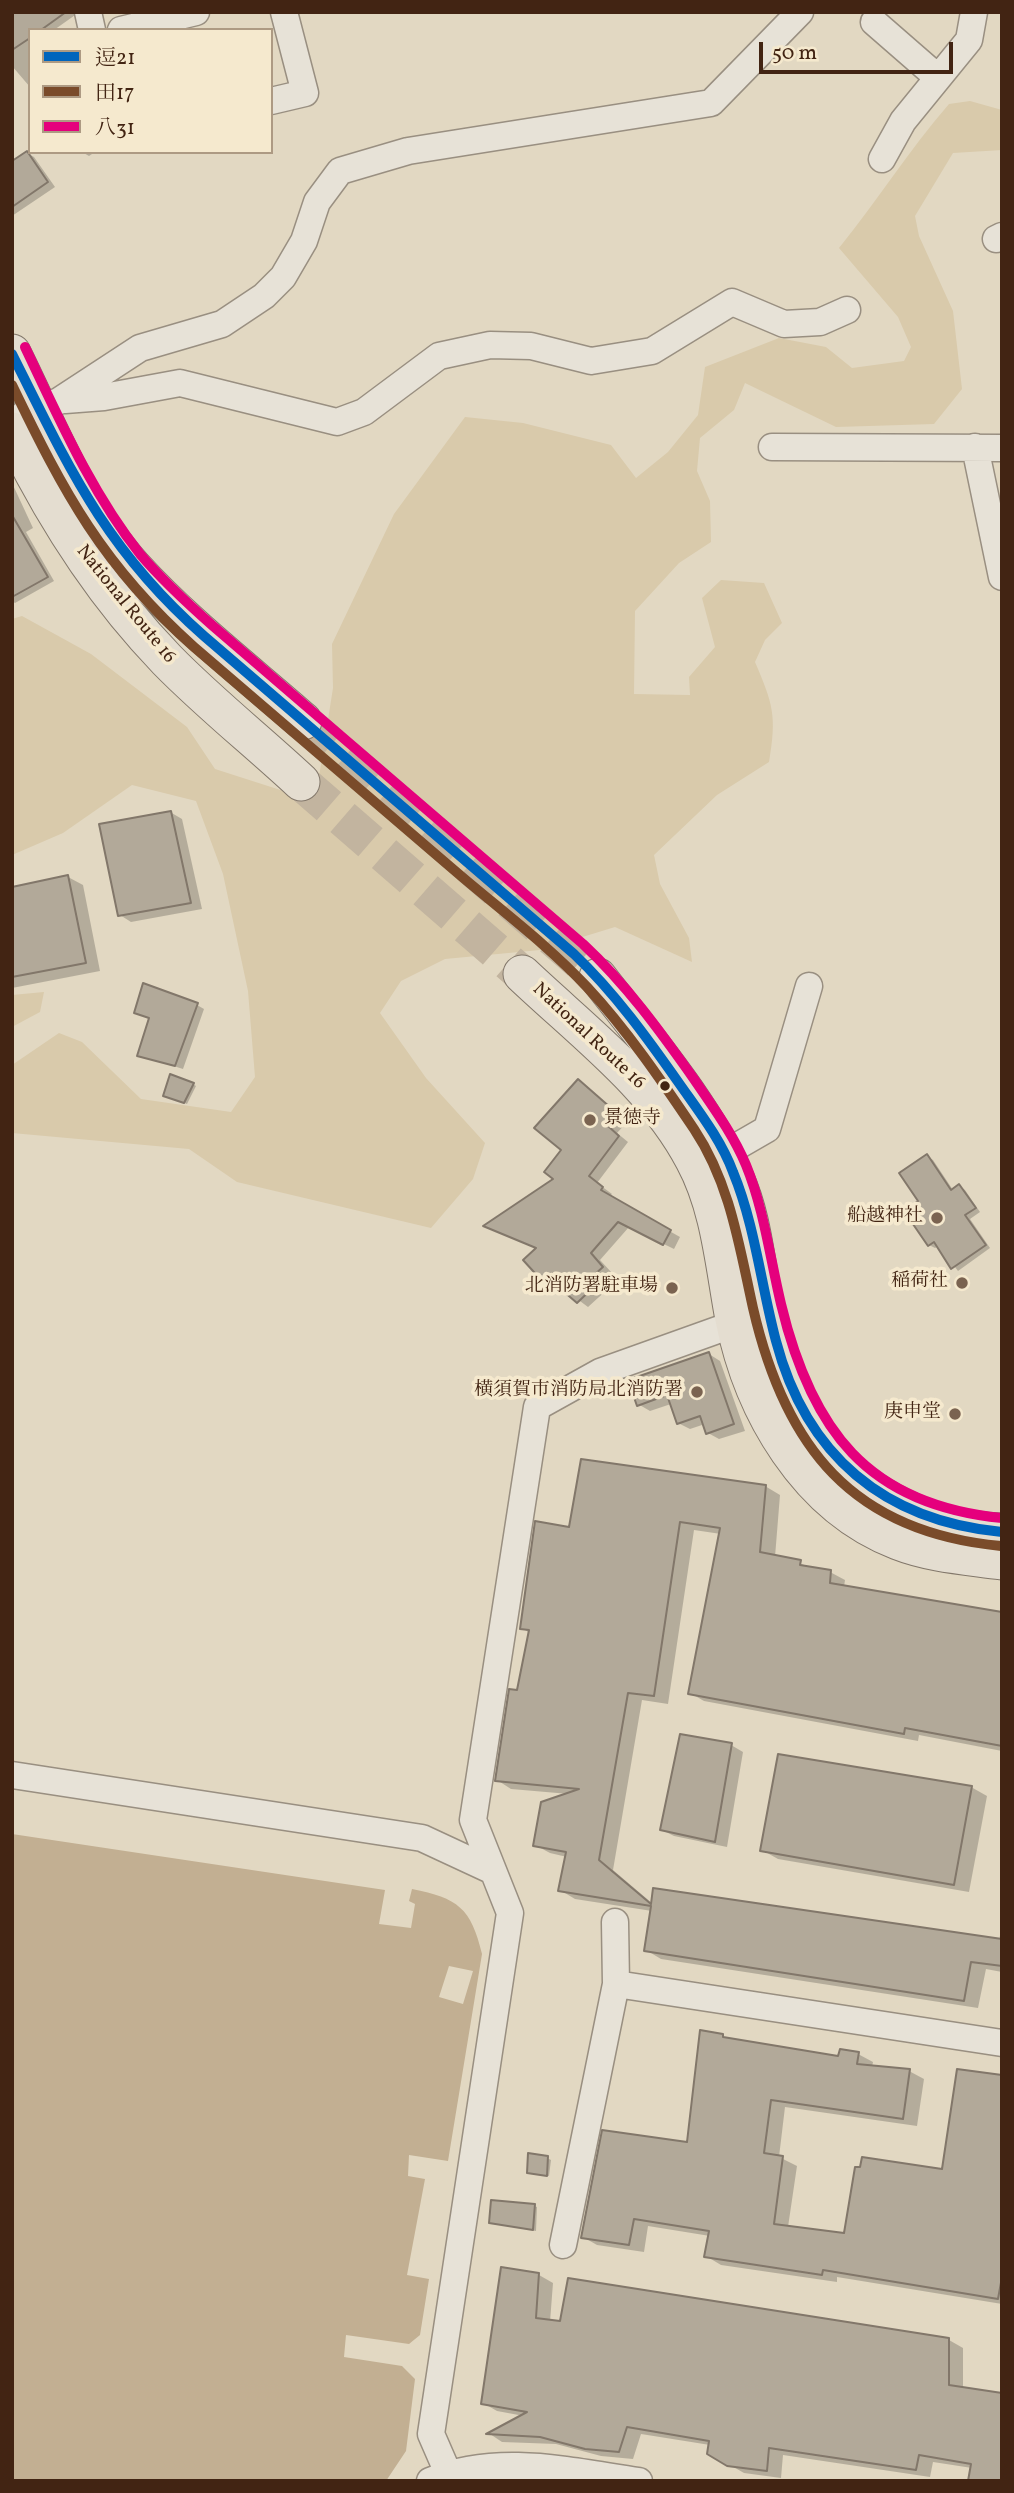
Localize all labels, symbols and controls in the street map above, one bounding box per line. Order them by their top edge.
legend [28,28,273,154]
scale bar [762,28,956,72]
text: 50 m [772,39,817,68]
text: 逗21 [95,44,135,73]
text: 田17 [95,79,134,108]
text: 八31 [95,114,135,143]
street label: National Route 16 [70,541,180,669]
street label: National Route 16 [527,979,649,1095]
unlabelled marker [658,1079,672,1093]
place label: 景徳寺 [604,1109,661,1131]
marker: 景徳寺 [582,1112,598,1128]
place label: 船越神社 [847,1207,923,1229]
marker: 船越神社 [929,1210,945,1226]
place label: 稲荷社 [891,1272,948,1294]
marker: 稲荷社 [954,1275,970,1291]
place label: 北消防署駐車場 [525,1277,658,1299]
marker: 北消防署駐車場 [664,1280,680,1296]
place label: 横須賀市消防局北消防署 [474,1381,683,1403]
marker: 横須賀市消防局北消防署 [689,1384,705,1400]
place label: 庚申堂 [884,1403,941,1425]
marker: 庚申堂 [947,1406,963,1422]

